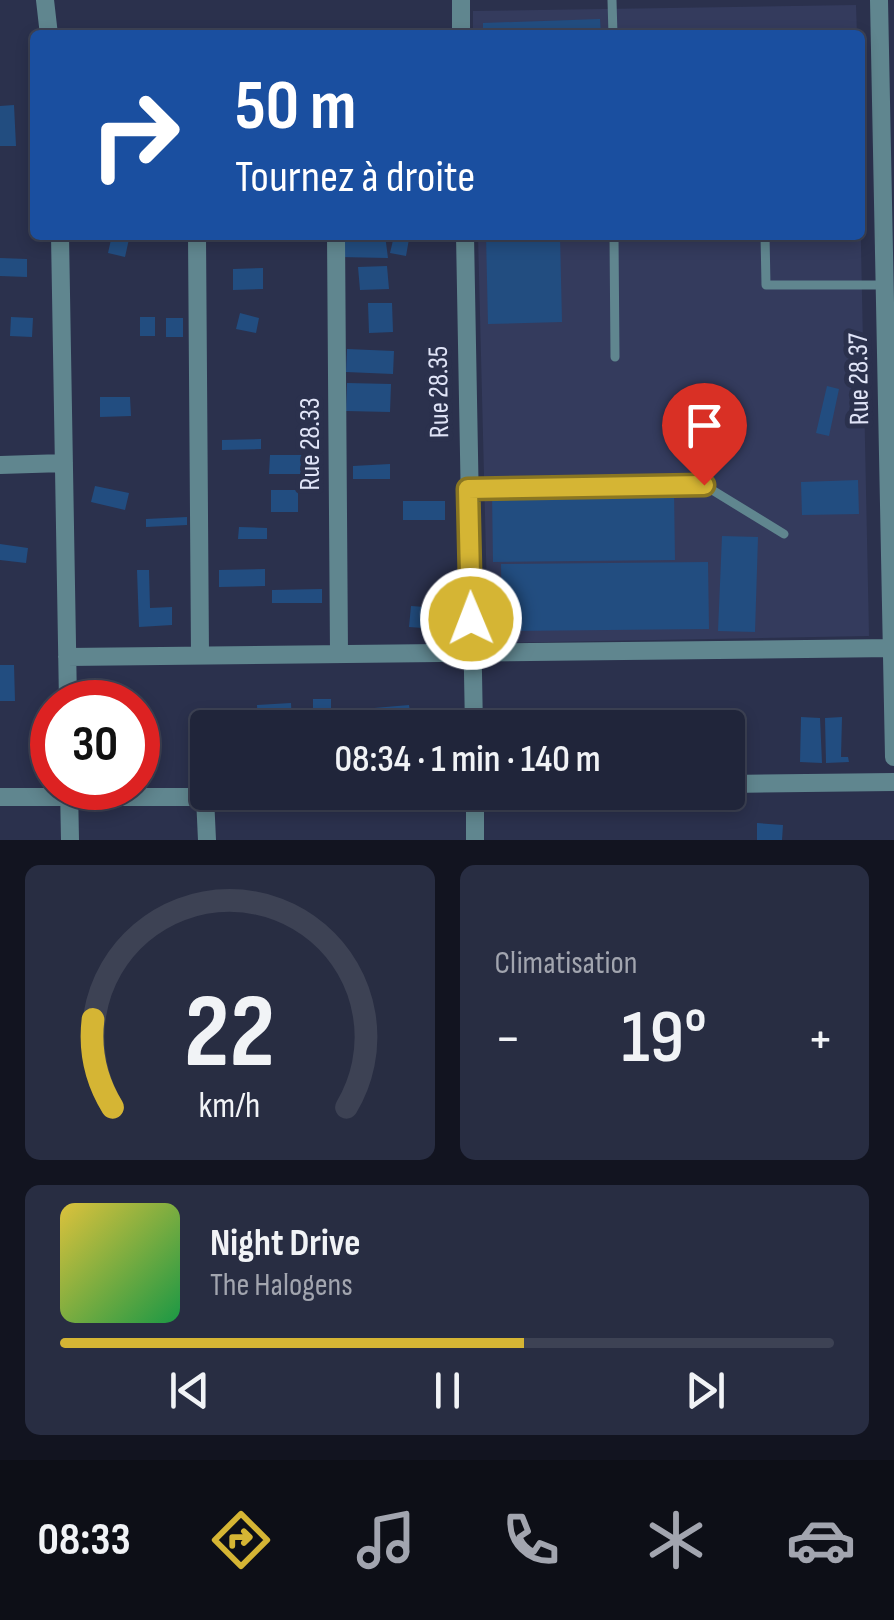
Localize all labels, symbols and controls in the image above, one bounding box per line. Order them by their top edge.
text: 50 m [235,65,356,149]
icon: right [70,70,200,200]
text: Tournez à droite [235,150,475,205]
street label: Rue 28.37 [842,333,876,425]
street label: Rue 28.35 [422,346,456,438]
pin [662,383,747,486]
street label: Rue 28.33 [294,398,327,490]
icon: arrive [677,398,732,453]
position arrow [419,567,523,671]
speed limit sign: 30 [30,680,160,810]
text: 08:34 · 1 min · 140 m [334,737,601,782]
text: Climatisation [495,944,638,983]
text: 22 [184,971,275,1096]
text: 19° [621,993,707,1084]
text: − [495,1006,521,1073]
text: + [807,1006,834,1073]
text: km/h [199,1085,261,1128]
text: Night Drive [210,1221,361,1266]
text: The Halogens [210,1266,353,1305]
icon: previous [162,1363,217,1418]
icon: pause [420,1363,475,1418]
icon: next [678,1363,733,1418]
icon: directions [206,1505,276,1575]
icon: music [351,1505,421,1575]
icon: phone [496,1505,566,1575]
icon: climate [641,1505,711,1575]
icon: car [786,1505,856,1575]
text: 08:33 [38,1513,131,1568]

